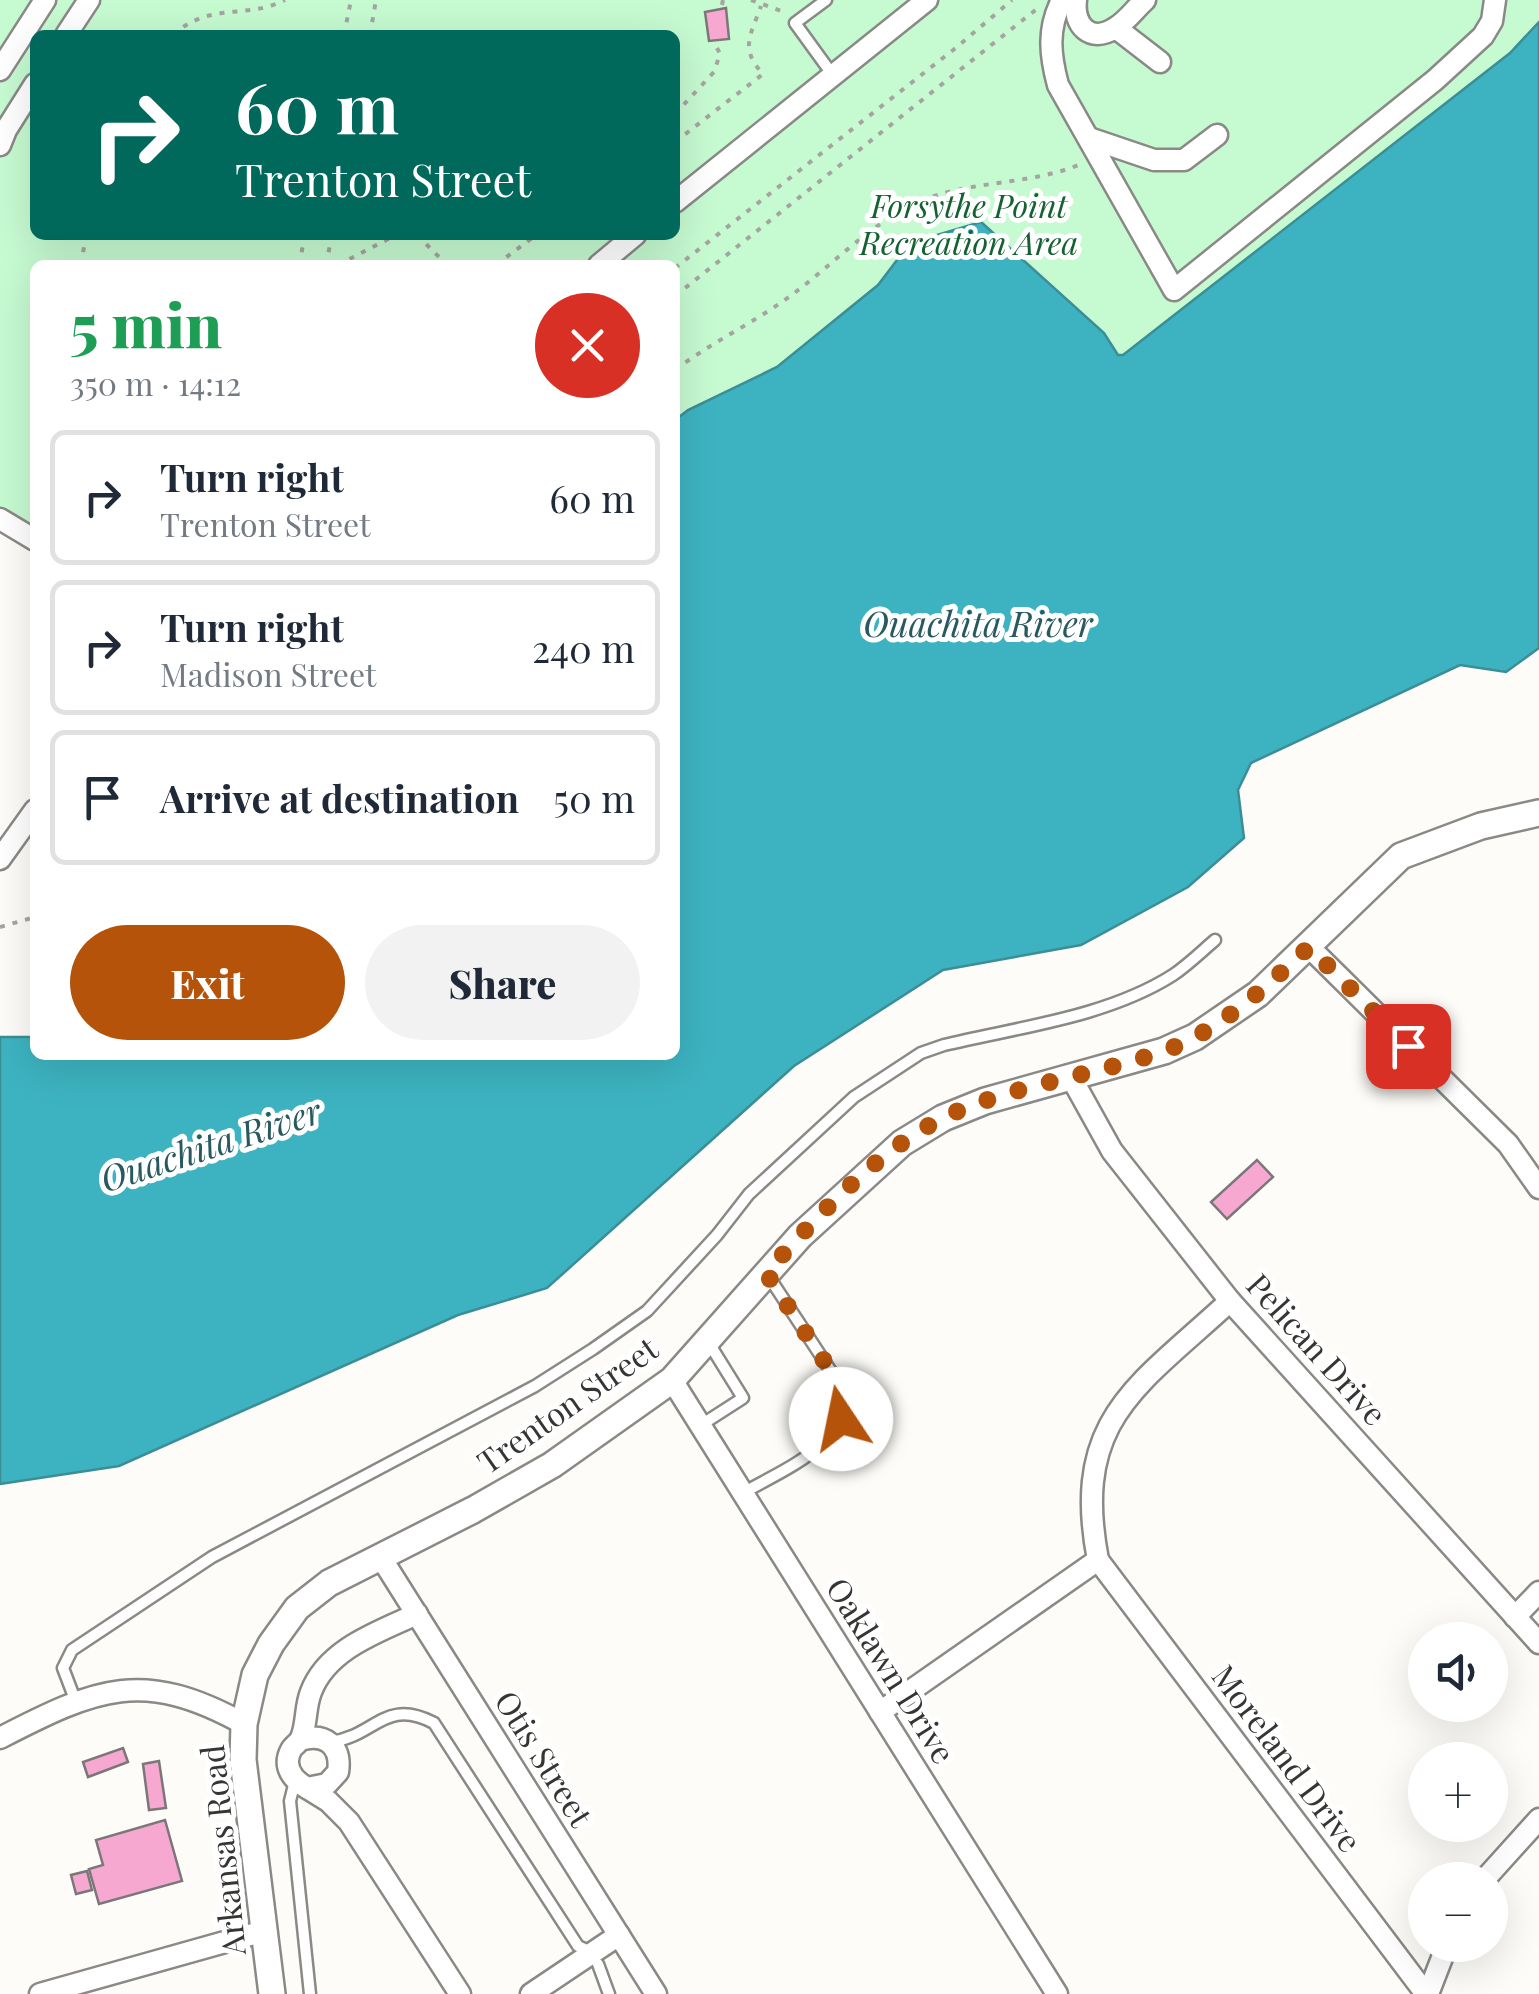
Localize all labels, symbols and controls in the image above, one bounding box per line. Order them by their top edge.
text: 60 m [235,58,399,152]
icon: right [70,70,200,200]
text: Trenton Street [235,148,531,208]
park label: Forsythe Point Recreation Area [858,183,1078,263]
text: 5 min [70,283,222,363]
button: close [535,293,640,398]
text: 350 m · 14:12 [70,361,241,404]
text: Turn right [160,451,344,502]
icon: right [75,470,130,525]
text: 60 m [549,472,635,523]
text: Trenton Street [160,502,371,545]
water label: Ouachita River [863,599,1094,646]
text: Turn right [160,601,344,652]
icon: right [75,620,130,675]
text: 240 m [532,622,635,673]
text: Madison Street [160,652,376,695]
icon: arrive [75,770,130,825]
text: Arrive at destination [160,772,519,823]
text: 50 m [553,772,635,823]
button: Exit [70,925,345,1040]
button: Share [365,925,640,1040]
pin [1366,1004,1451,1089]
icon: arrive [1381,1019,1436,1074]
water label: Ouachita River [94,1085,328,1201]
street label: Pelican Drive [1238,1263,1397,1433]
street label: Trenton Street [468,1326,666,1482]
position arrow [789,1367,893,1471]
street label: Oaklawn Drive [818,1569,966,1771]
map controls [1408,1622,1508,1962]
button: sound [1408,1622,1508,1722]
street label: Moreland Drive [1204,1655,1372,1860]
street label: Otis Street [486,1682,604,1834]
button: + [1408,1742,1508,1842]
street label: Arkansas Road [189,1743,254,1959]
button: − [1408,1862,1508,1962]

